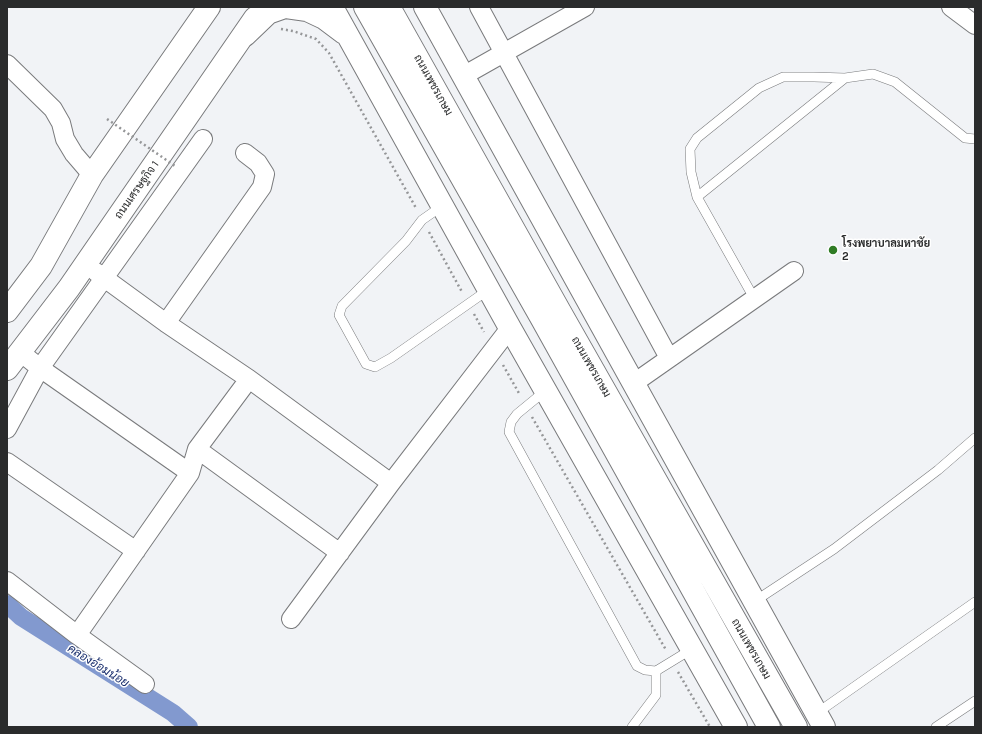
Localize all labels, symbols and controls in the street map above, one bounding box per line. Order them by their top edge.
street label: ถนนเพชรเกษม [411,52,455,118]
street label: ถนนเศรษฐกิจ 1 [112,158,162,222]
place label: โรงพยาบาลมหาชัย 2 [842,237,930,263]
marker: โรงพยาบาลมหาชัย 2 [827,244,839,256]
street label: ถนนเพชรเกษม [568,334,614,400]
street label: ถนนเพชรเกษม [728,616,774,682]
water label: คลองอ้อมน้อย [65,641,131,691]

